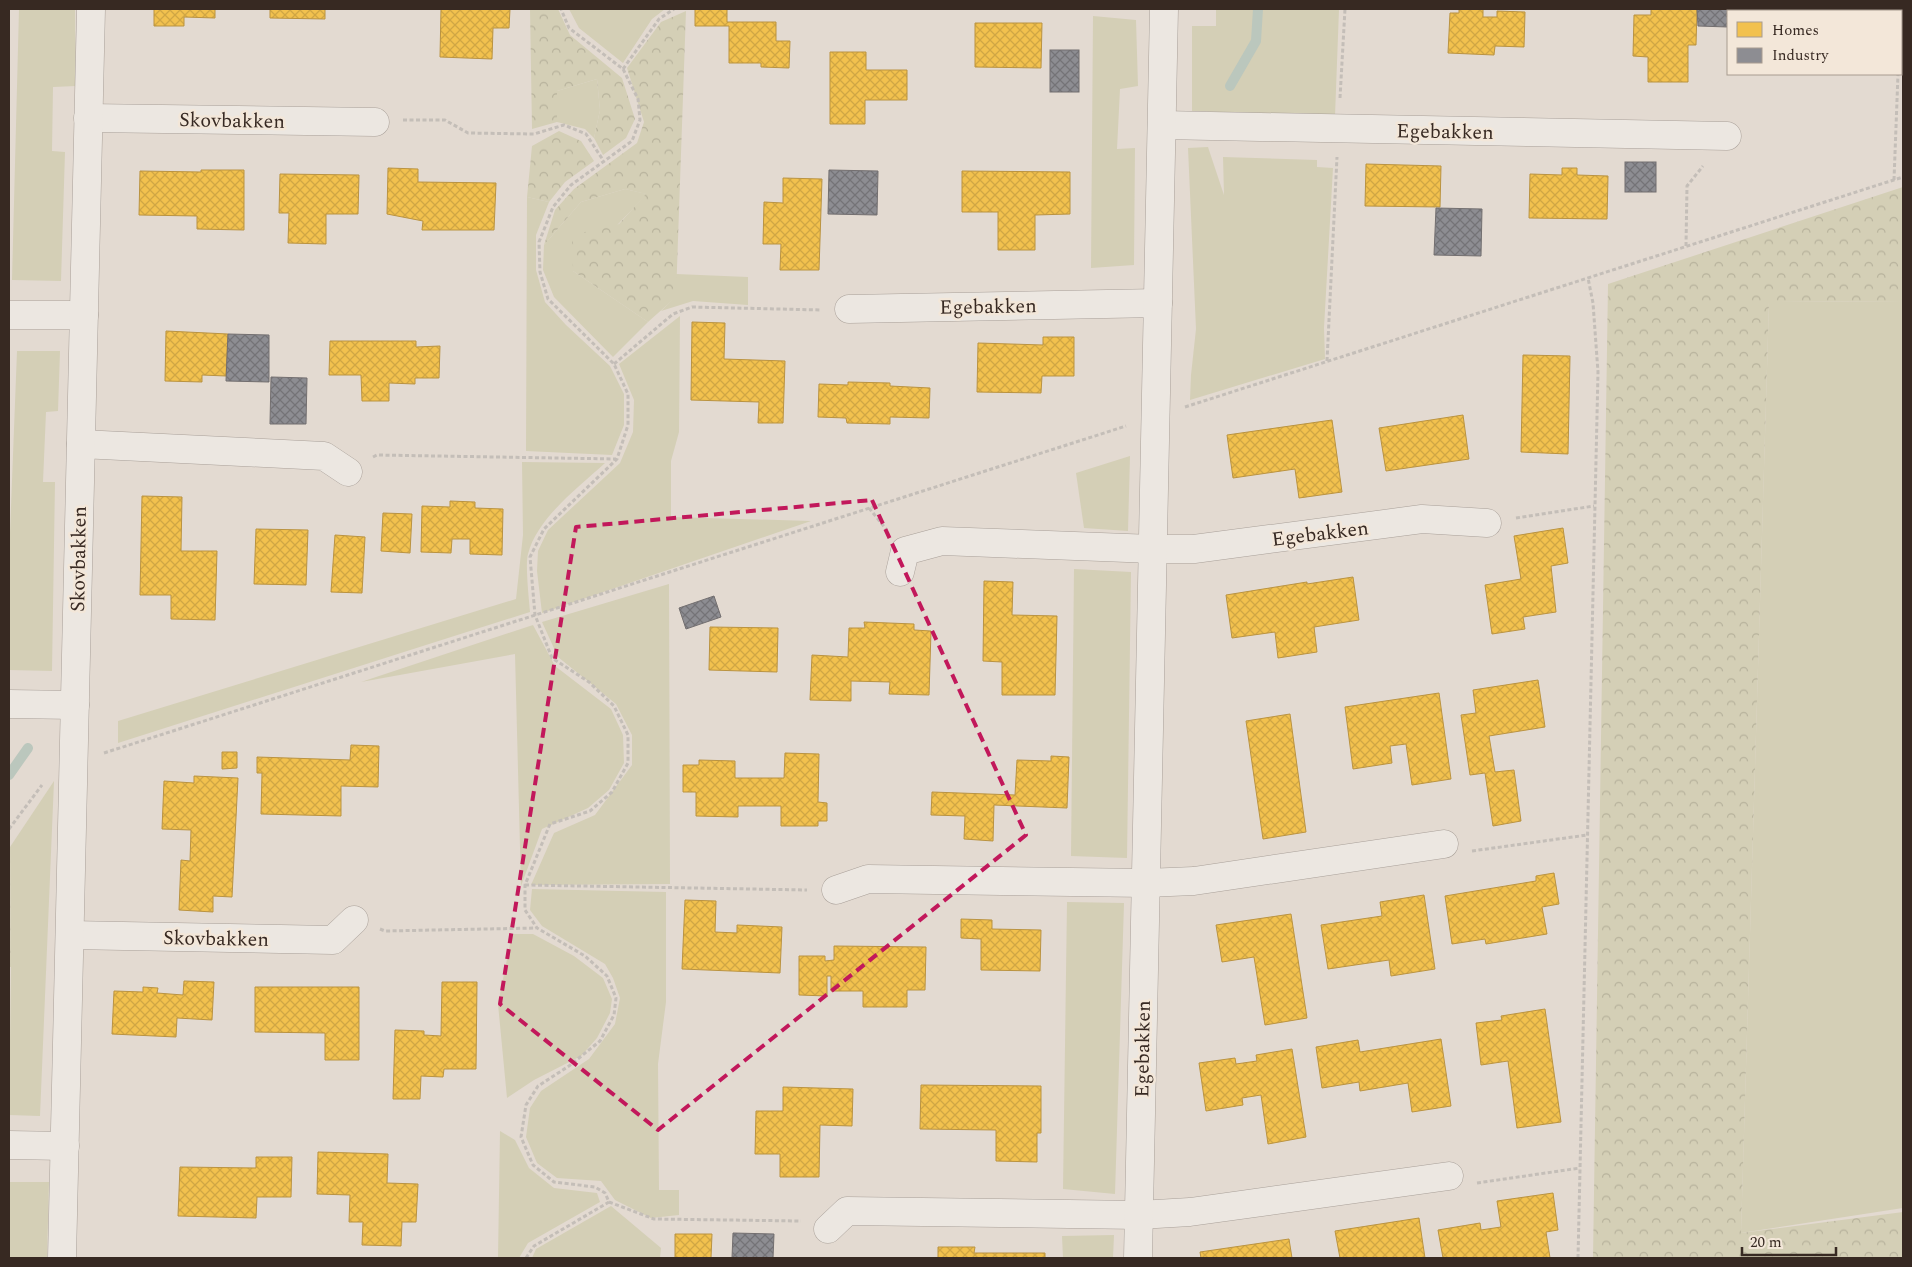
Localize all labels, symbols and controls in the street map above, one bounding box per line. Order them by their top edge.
legend [1727,10,1902,75]
text: Homes [1772,19,1819,42]
text: Industry [1772,44,1829,67]
street label: Skovbakken [179,105,285,137]
street label: Egebakken [1396,116,1494,148]
street label: Egebakken [939,291,1037,323]
street label: Skovbakken [63,506,95,612]
street label: Egebakken [1270,513,1370,555]
street label: Skovbakken [163,923,269,955]
street label: Egebakken [1127,1000,1159,1098]
scale bar [1742,1224,1836,1256]
text: 20 m [1750,1231,1782,1254]

